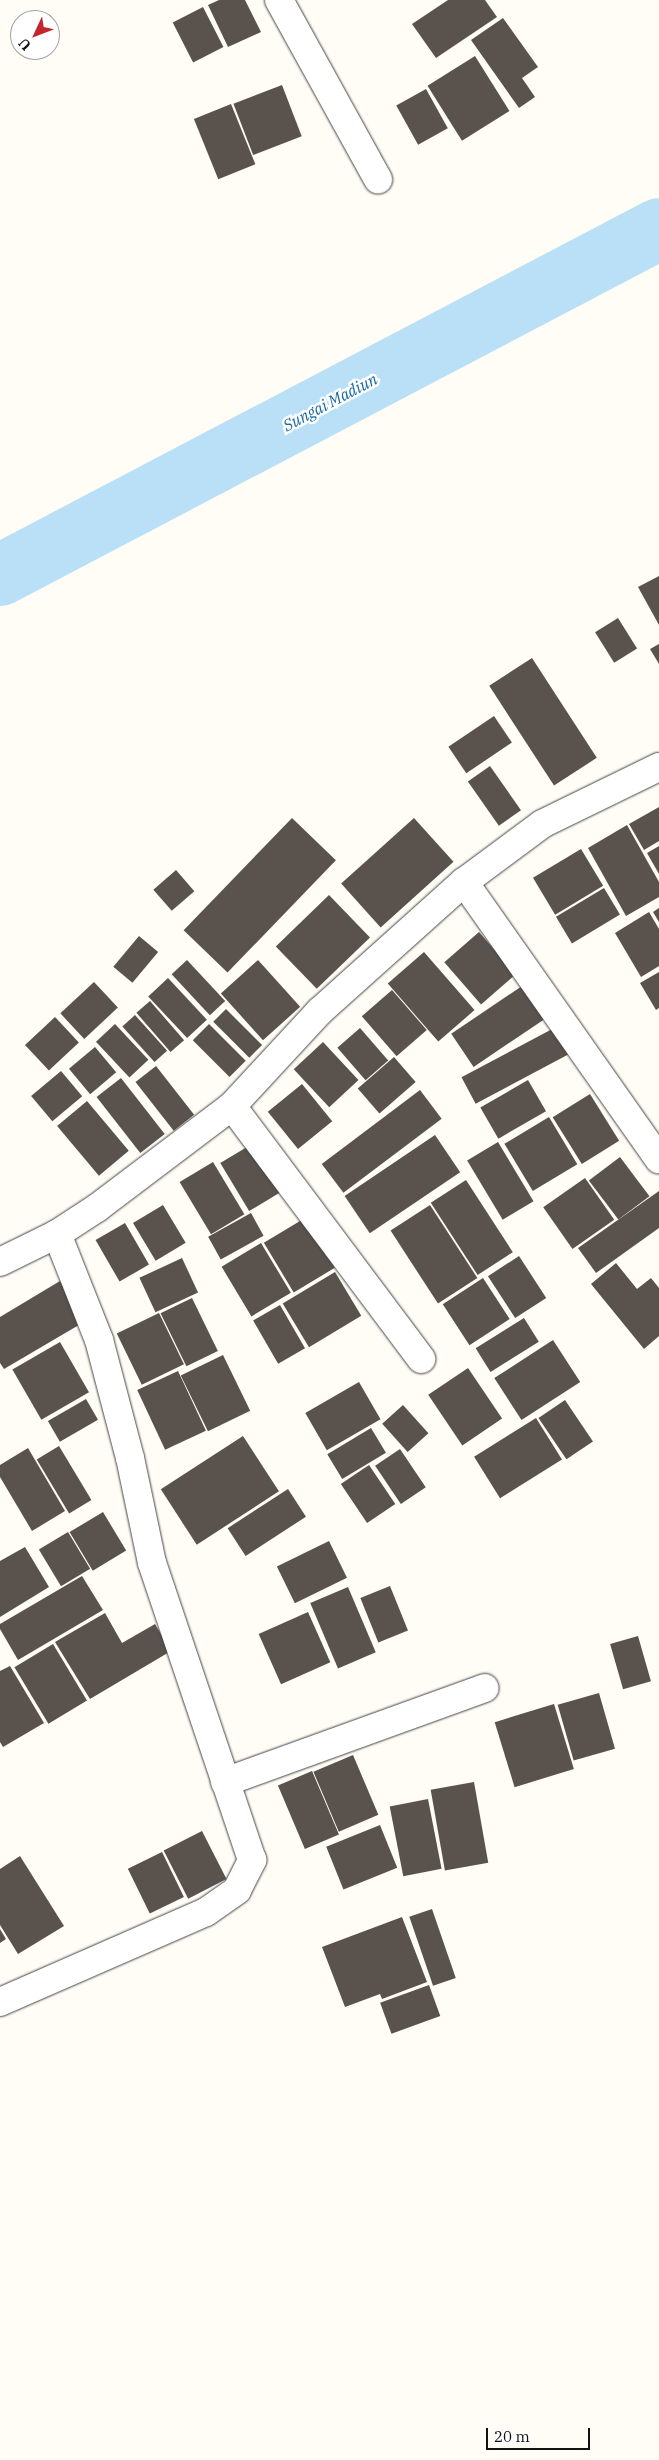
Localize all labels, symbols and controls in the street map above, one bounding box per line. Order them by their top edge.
north arrow [10,10,60,60]
text: U [15,34,35,55]
water label: Sungai Madiun [279,369,381,435]
scale bar [489,2418,593,2450]
text: 20 m [494,2427,530,2446]

